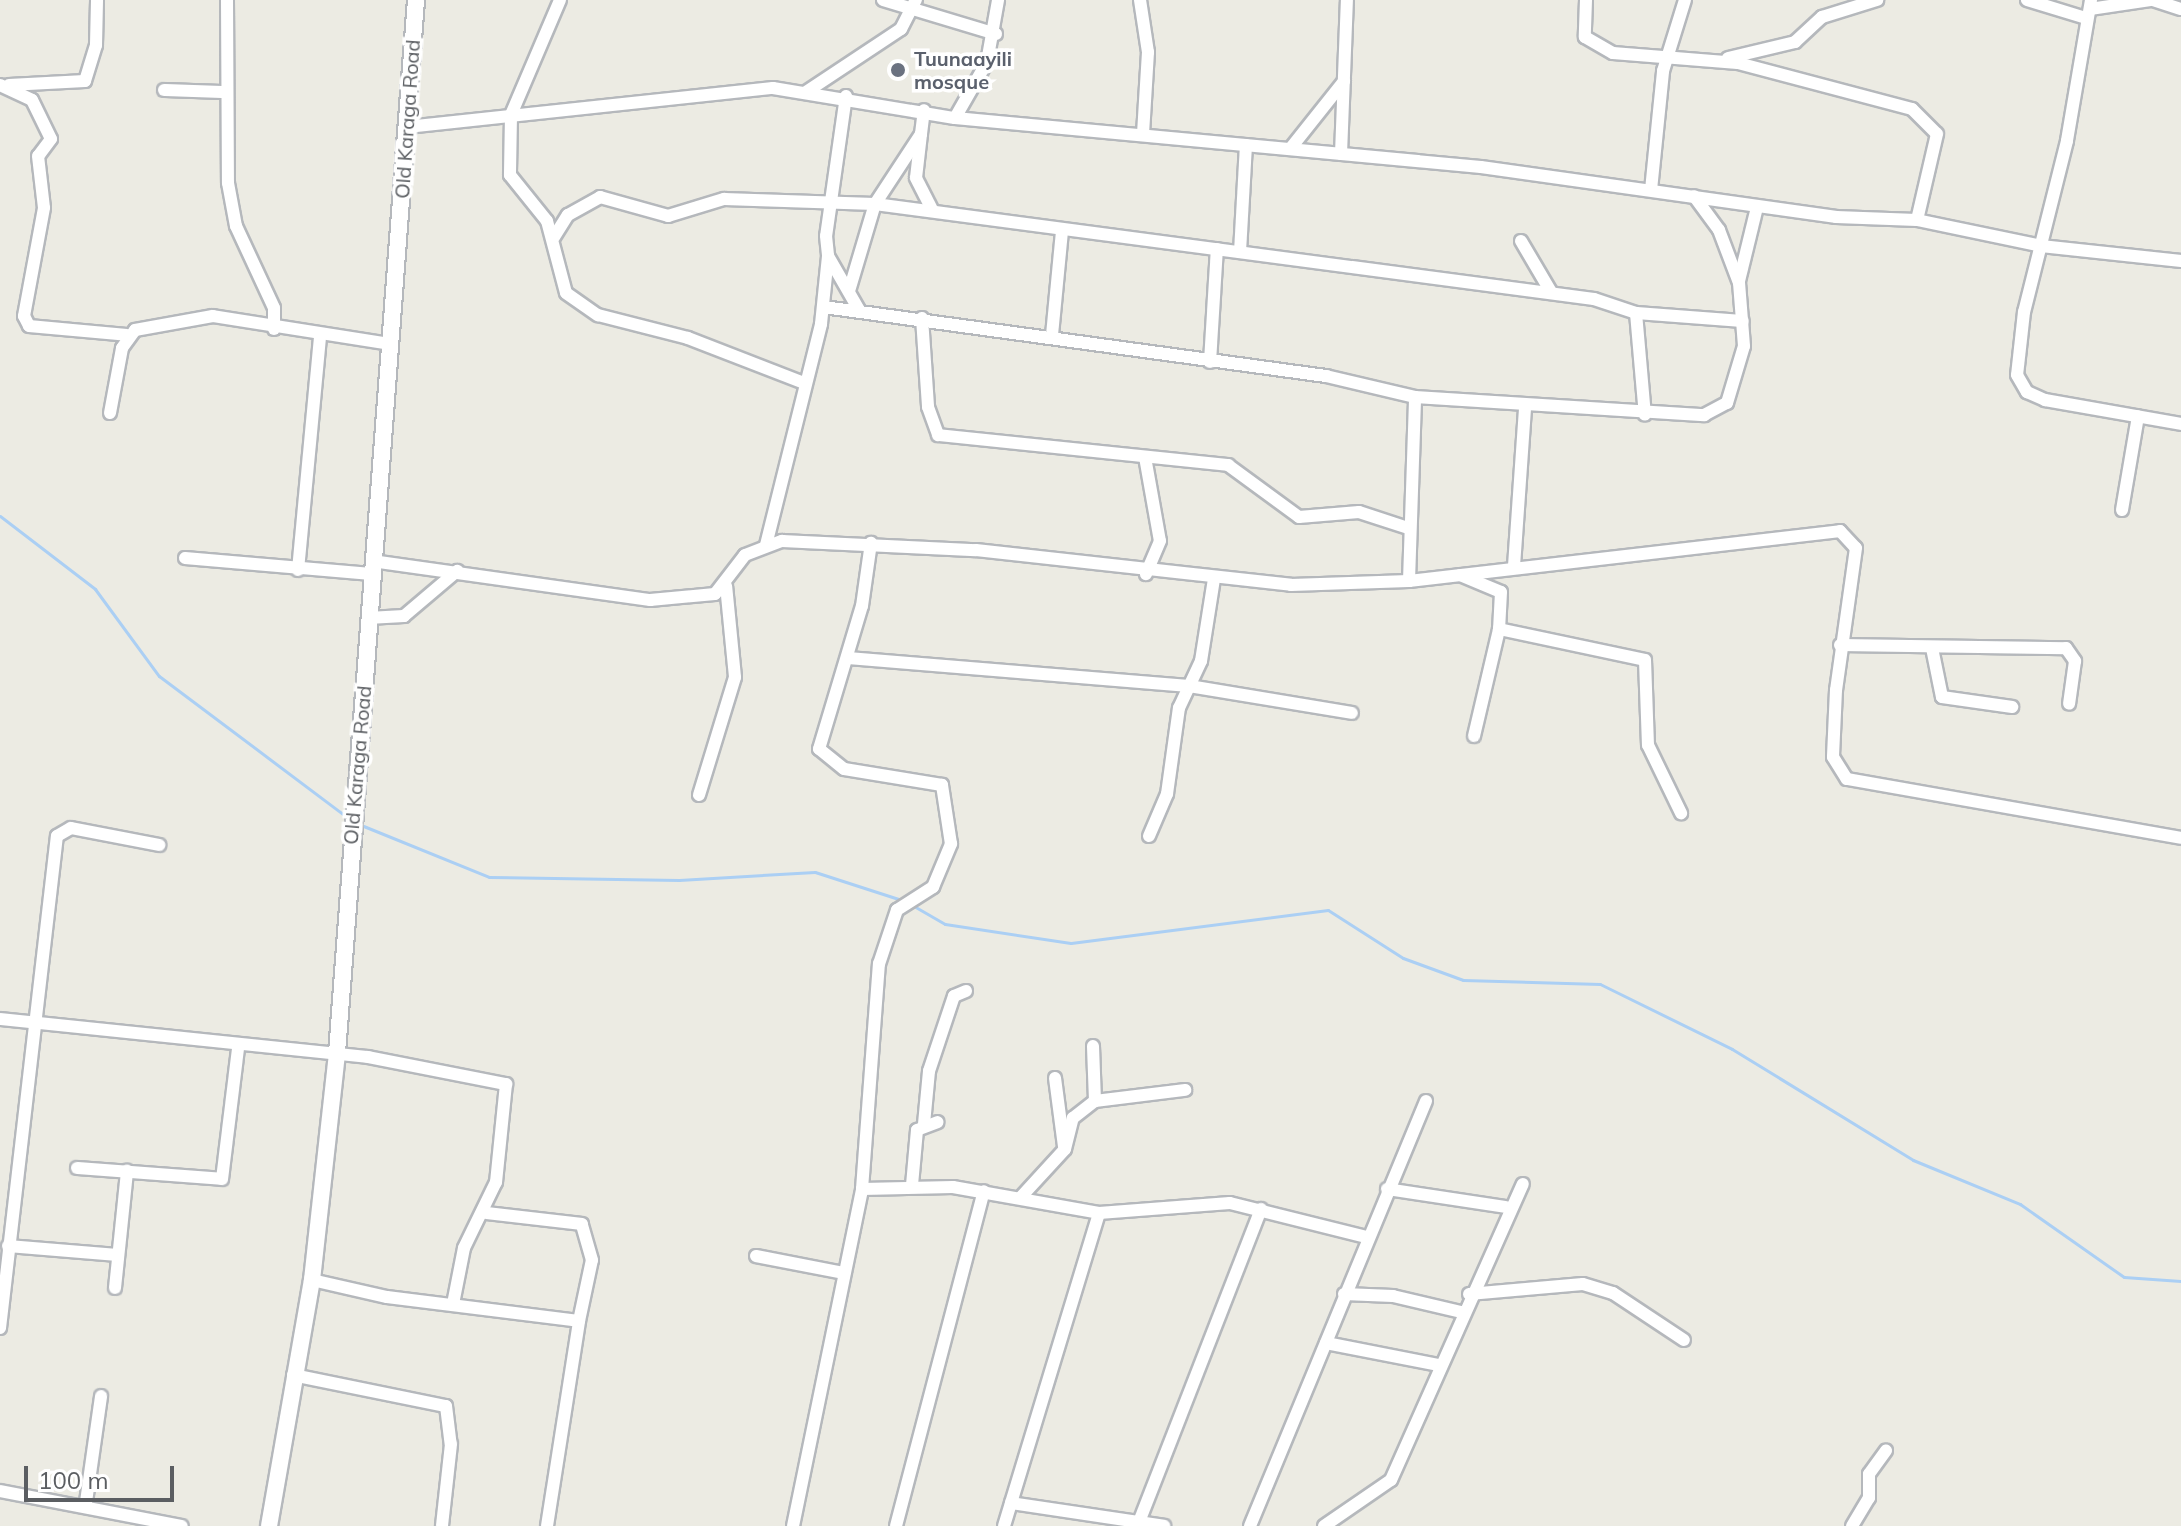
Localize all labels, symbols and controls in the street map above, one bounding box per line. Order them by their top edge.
street label: Old Karaga Road [389,39,425,199]
place label: Tuunaayili mosque [914,46,1012,93]
marker: Tuunaayili mosque [889,61,907,79]
street label: Old Karaga Road [338,684,376,846]
scale bar [28,1450,178,1500]
text: 100 m [38,1465,109,1495]

